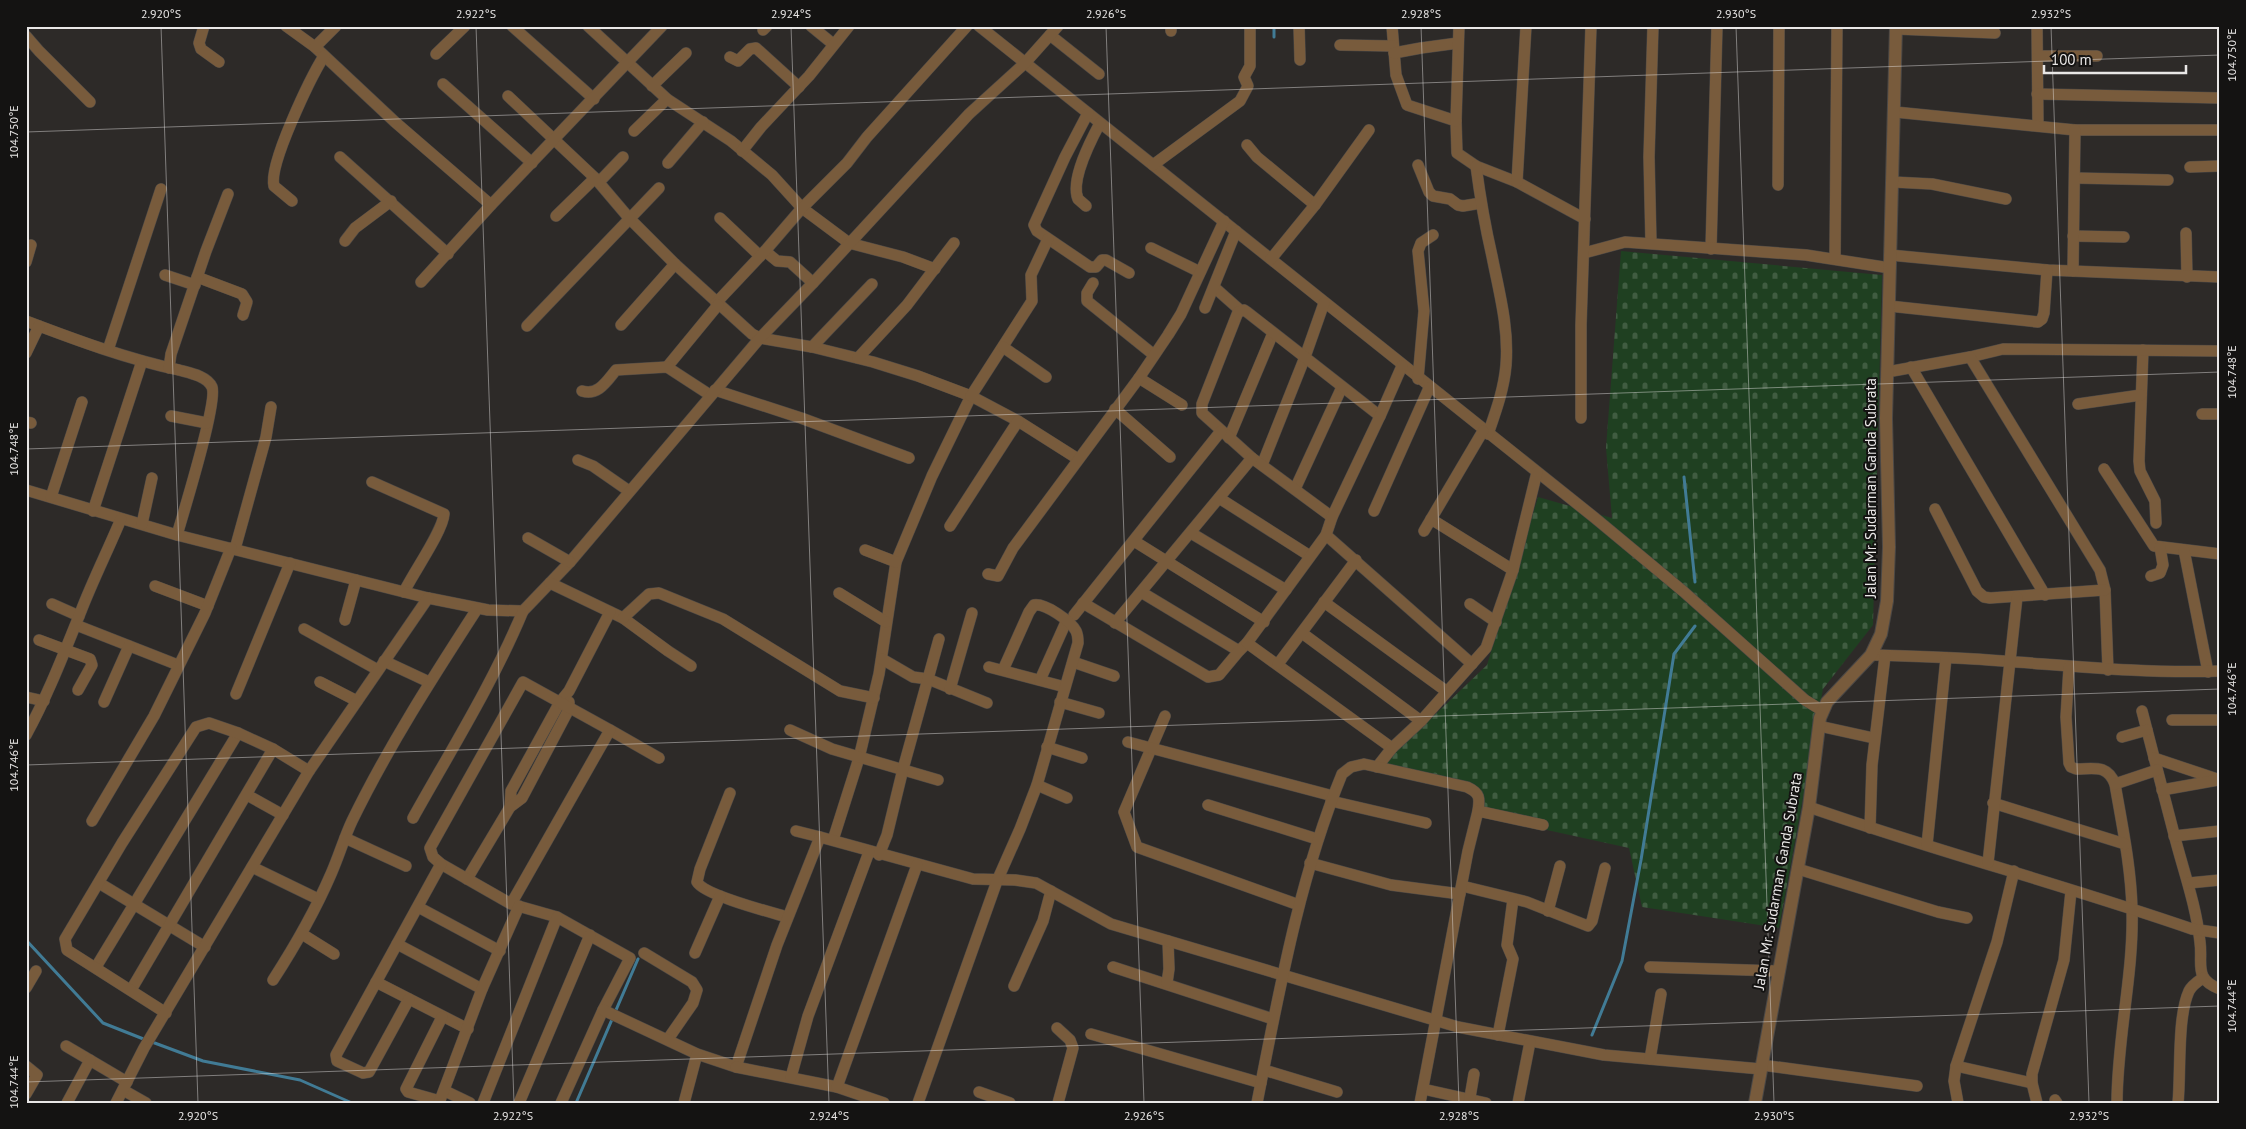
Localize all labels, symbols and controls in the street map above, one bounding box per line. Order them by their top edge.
text: 2.920°S [141,6,181,21]
text: 2.922°S [456,6,496,21]
text: 2.924°S [771,6,811,21]
text: 2.926°S [1086,6,1126,21]
text: 2.928°S [1401,6,1441,21]
text: 2.930°S [1716,6,1756,21]
text: 2.932°S [2031,6,2071,21]
text: 104.750°E [2224,28,2239,82]
scale bar [2044,42,2186,74]
text: 100 m [2051,50,2092,69]
text: 104.750°E [6,105,21,159]
text: 104.748°E [2224,345,2239,399]
street label: Jalan Mr. Sudarman Ganda Subrata [1861,378,1880,599]
text: 104.748°E [6,422,21,476]
text: 104.746°E [2224,662,2239,716]
text: 104.746°E [6,738,21,792]
street label: Jalan Mr. Sudarman Ganda Subrata [1749,771,1806,992]
text: 104.744°E [2224,979,2239,1033]
text: 104.744°E [6,1055,21,1109]
text: 2.920°S [178,1108,218,1123]
text: 2.922°S [493,1108,533,1123]
text: 2.924°S [809,1108,849,1123]
text: 2.926°S [1124,1108,1164,1123]
text: 2.928°S [1439,1108,1479,1123]
text: 2.930°S [1754,1108,1794,1123]
text: 2.932°S [2069,1108,2109,1123]

